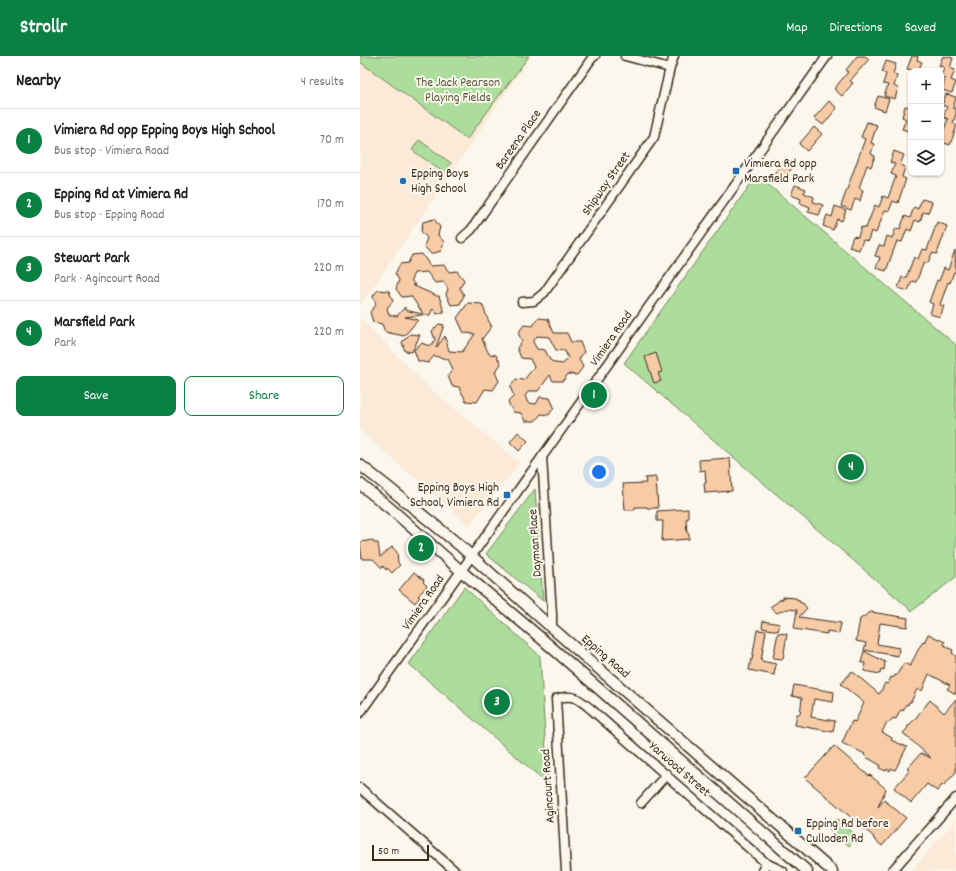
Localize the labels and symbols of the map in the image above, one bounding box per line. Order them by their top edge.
park label: The Jack Pearson Playing Fields [416,74,500,108]
street label: Bareena Place [491,106,547,174]
street label: Shipway Street [578,148,636,220]
place label: Vimiera Rd opp Marsfield Park [744,155,817,189]
place label: Epping Boys High School [411,165,469,199]
marker: Vimiera Rd opp Marsfield Park [731,166,741,176]
marker: Epping Boys High School [398,176,408,186]
street label: Vimiera Road [586,307,638,371]
pin: 1 [581,380,607,410]
pin: 4 [838,452,864,482]
your location [589,462,609,482]
place label: Epping Boys High School, Vimiera Rd [410,479,499,513]
marker: Epping Boys High School, Vimiera Rd [502,490,512,500]
street label: Dayman Place [524,508,548,578]
pin: 2 [408,533,434,563]
street label: Vimiera Road [398,571,450,635]
street label: Epping Road [576,630,634,684]
pin: 3 [484,687,510,717]
street label: Yarwood Street [644,738,714,802]
street label: Agincourt Road [537,748,561,824]
place label: Epping Rd before Culloden Rd [806,815,889,849]
marker: Epping Rd before Culloden Rd [793,826,803,836]
scale bar [372,843,429,862]

